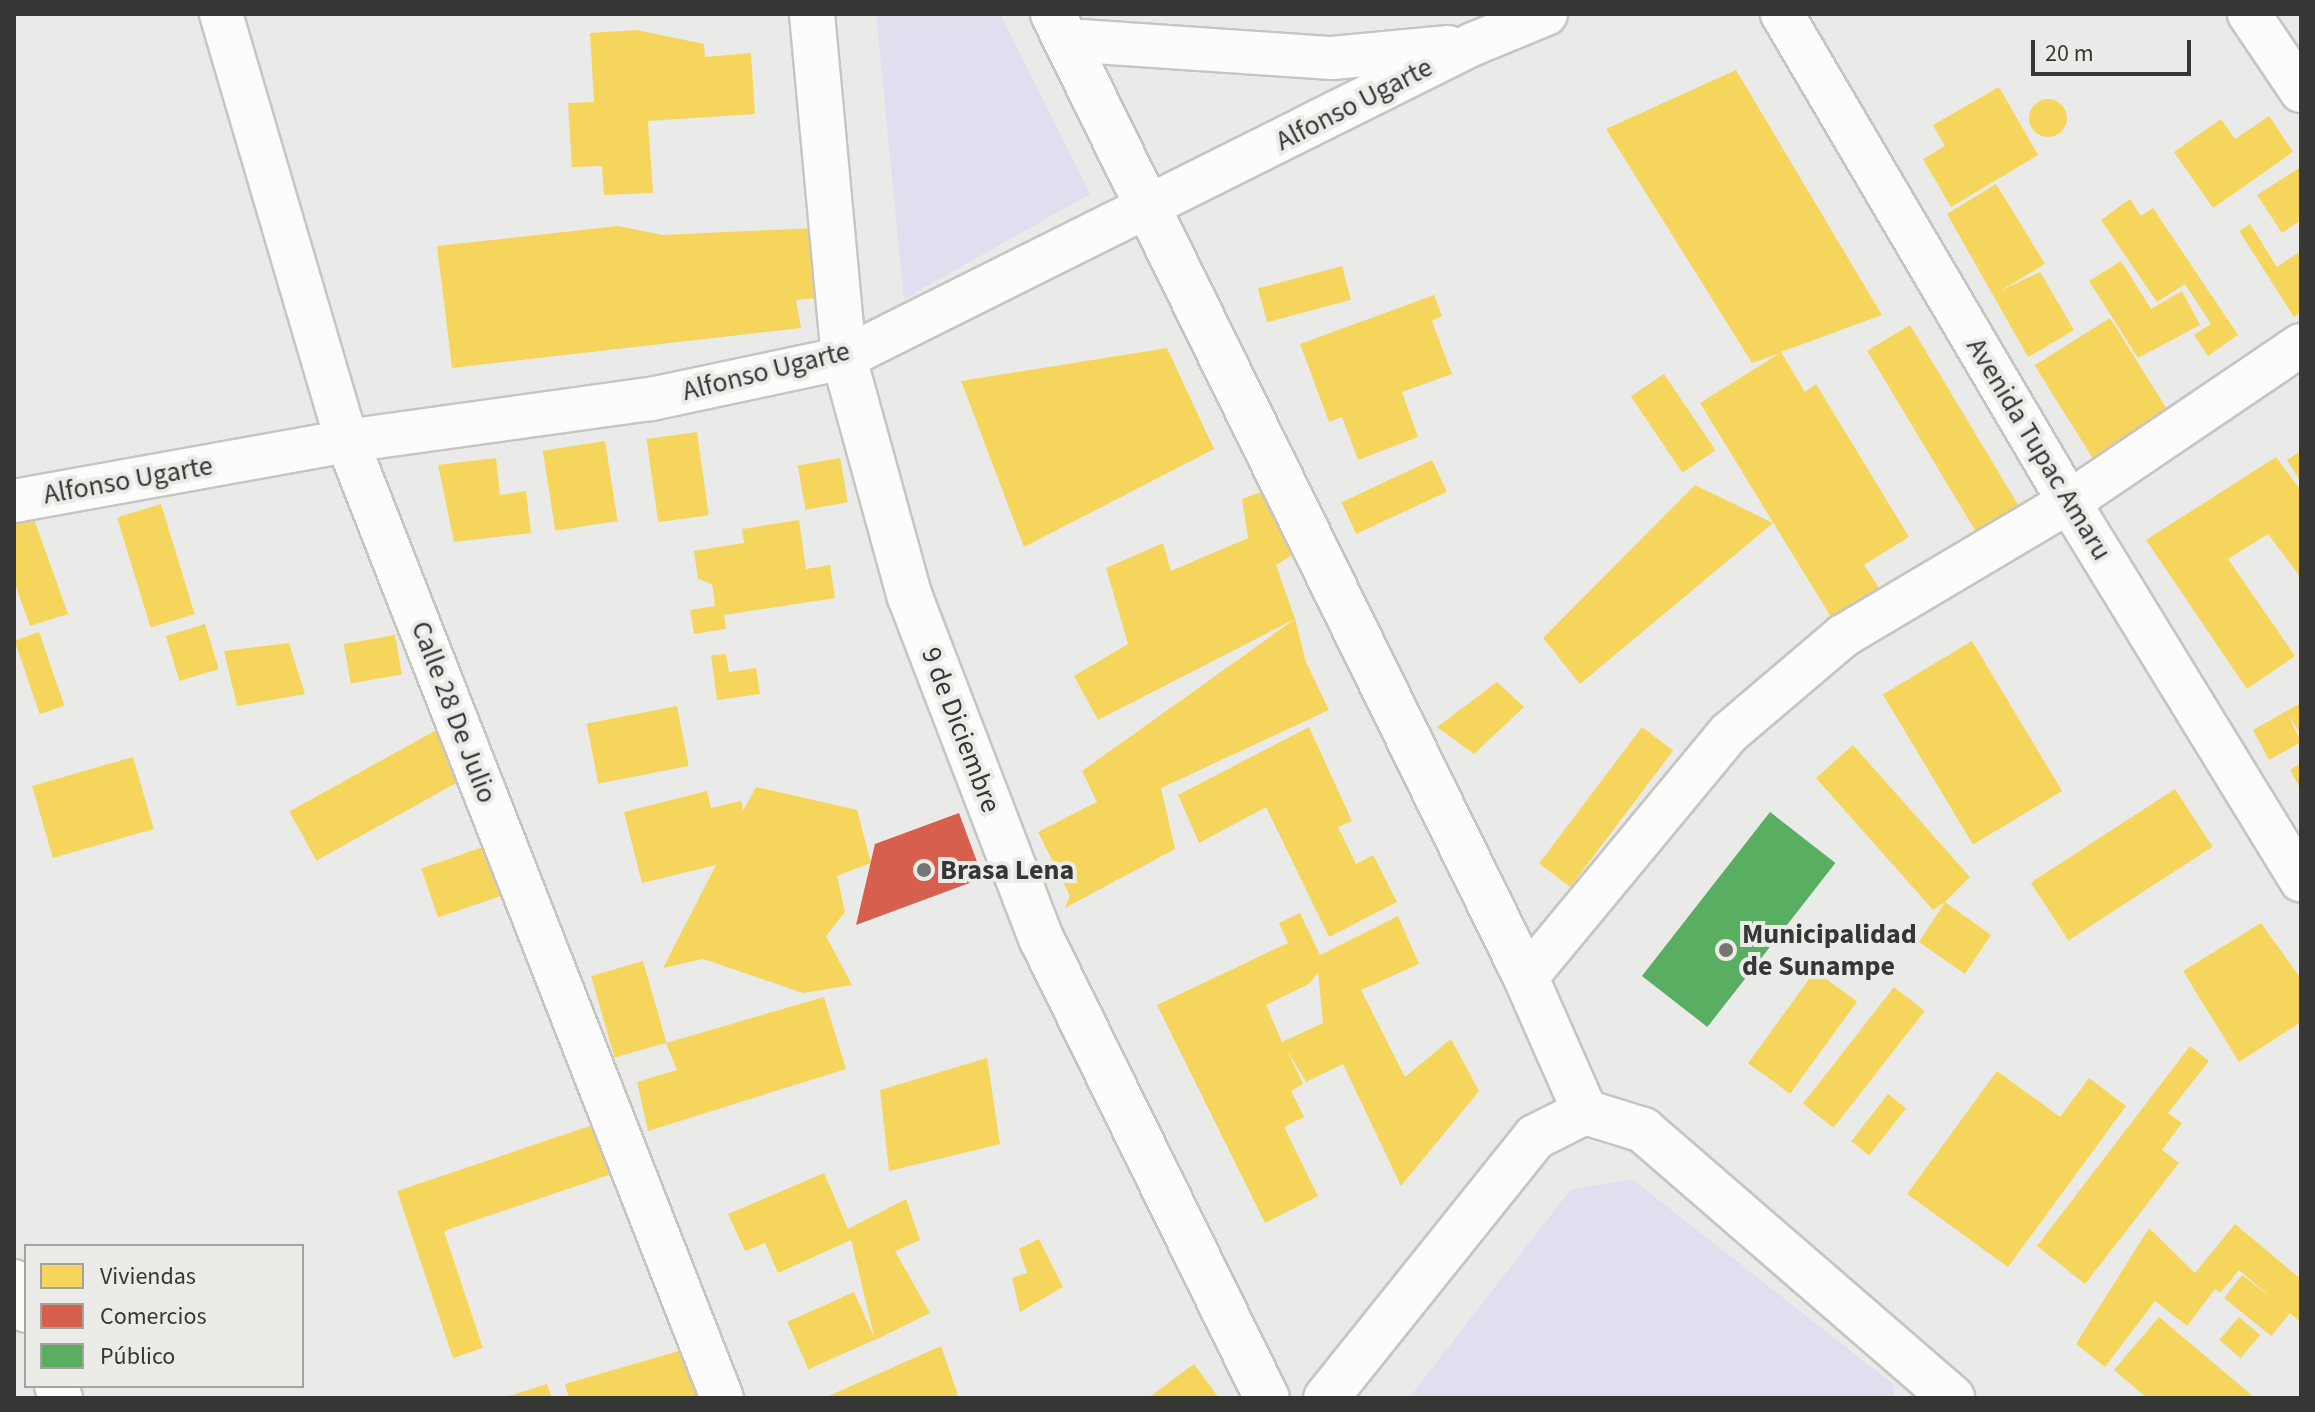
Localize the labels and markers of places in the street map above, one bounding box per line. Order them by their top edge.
place label: Brasa Lena [940,853,1074,887]
marker: Brasa Lena [915,861,933,879]
place label: Municipalidad de Sunampe [1742,917,1917,983]
marker: Municipalidad de Sunampe [1717,941,1735,959]

